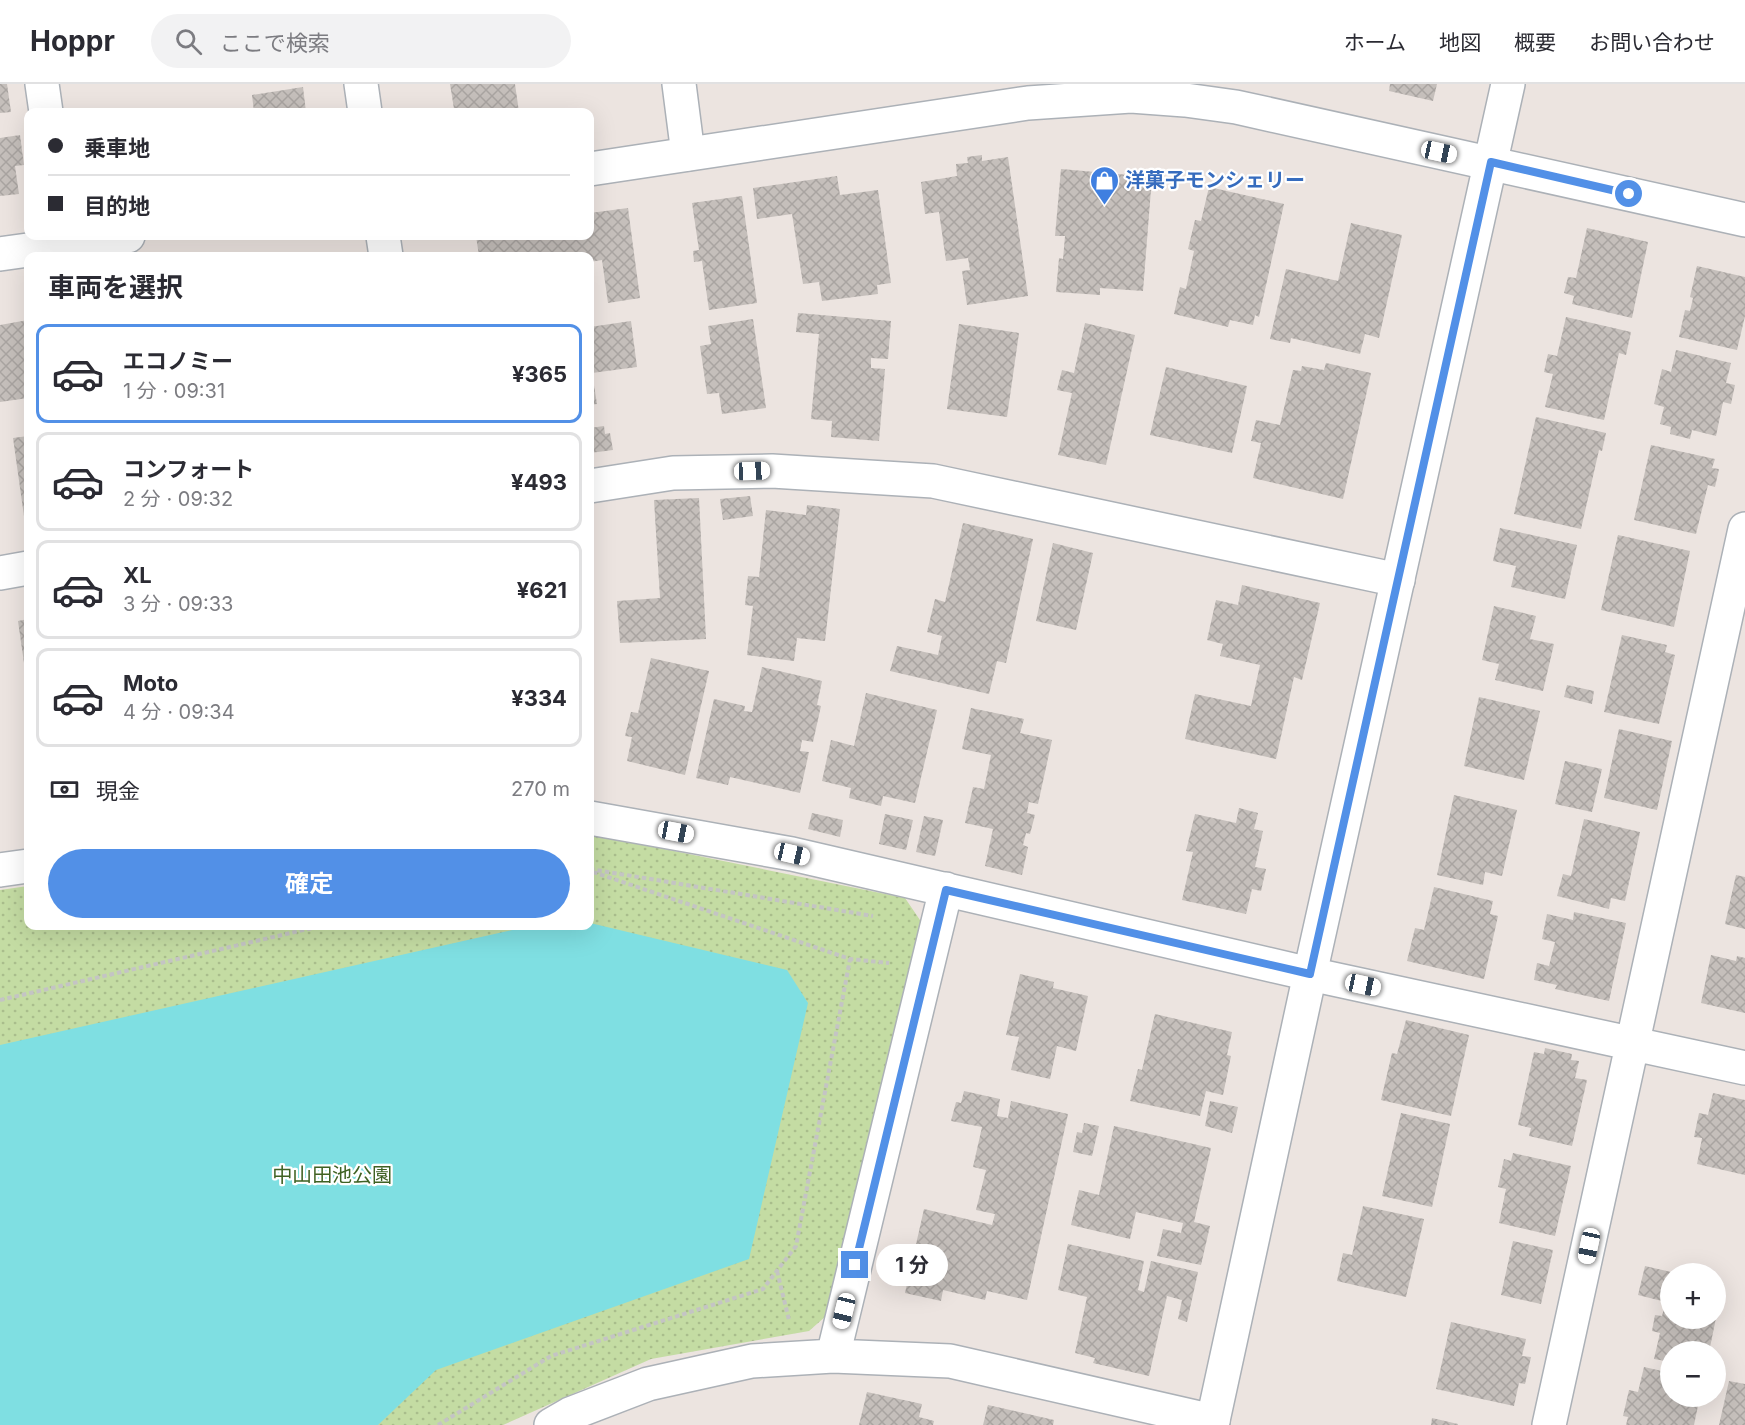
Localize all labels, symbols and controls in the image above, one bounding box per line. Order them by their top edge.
search box [151,14,571,68]
text: Hoppr [30,24,115,58]
icon: search [172,25,205,58]
text: ここで検索 [220,30,330,56]
text: ホーム [1344,30,1406,55]
text: 地図 [1439,30,1481,55]
text: 概要 [1514,30,1556,55]
text: お問い合わせ [1589,30,1715,55]
text: 乗車地 [84,135,150,161]
car [1420,139,1458,165]
shop icon: 洋菓子モンシェリー [1088,164,1120,206]
place label: 洋菓子モンシェリー [1125,168,1305,192]
route start [1615,180,1642,207]
text: 目的地 [84,193,150,219]
text: 車両を選択 [48,271,183,304]
icon: car [51,347,105,401]
text: エコノミー [123,348,233,374]
text: ¥365 [512,361,567,387]
text: 1 分 · 09:31 [123,379,225,403]
icon: car [51,455,105,509]
text: コンフォート [123,456,254,482]
car [734,461,770,481]
text: ¥493 [511,469,567,495]
text: 2 分 · 09:32 [123,487,233,511]
text: XL [123,562,152,588]
icon: car [51,563,105,617]
text: ¥621 [517,577,567,603]
text: 3 分 · 09:33 [123,592,233,616]
text: Moto [123,670,178,696]
icon: car [51,671,105,725]
text: ¥334 [511,685,567,711]
text: 4 分 · 09:34 [123,700,235,724]
icon: cash [48,773,81,806]
text: 270 m [511,777,570,801]
text: 現金 [96,778,140,804]
car [657,820,695,844]
car [772,841,812,867]
button: 確定 [48,849,570,918]
car [1344,972,1382,998]
park label: 中山田池公園 [272,1163,392,1187]
car [1576,1227,1602,1265]
callout: 1 分 [876,1244,948,1286]
route end [841,1251,868,1278]
text: 1 分 [895,1253,929,1277]
map controls [1660,1263,1726,1407]
button: + [1660,1263,1726,1329]
car [831,1291,857,1331]
button: − [1660,1341,1726,1407]

